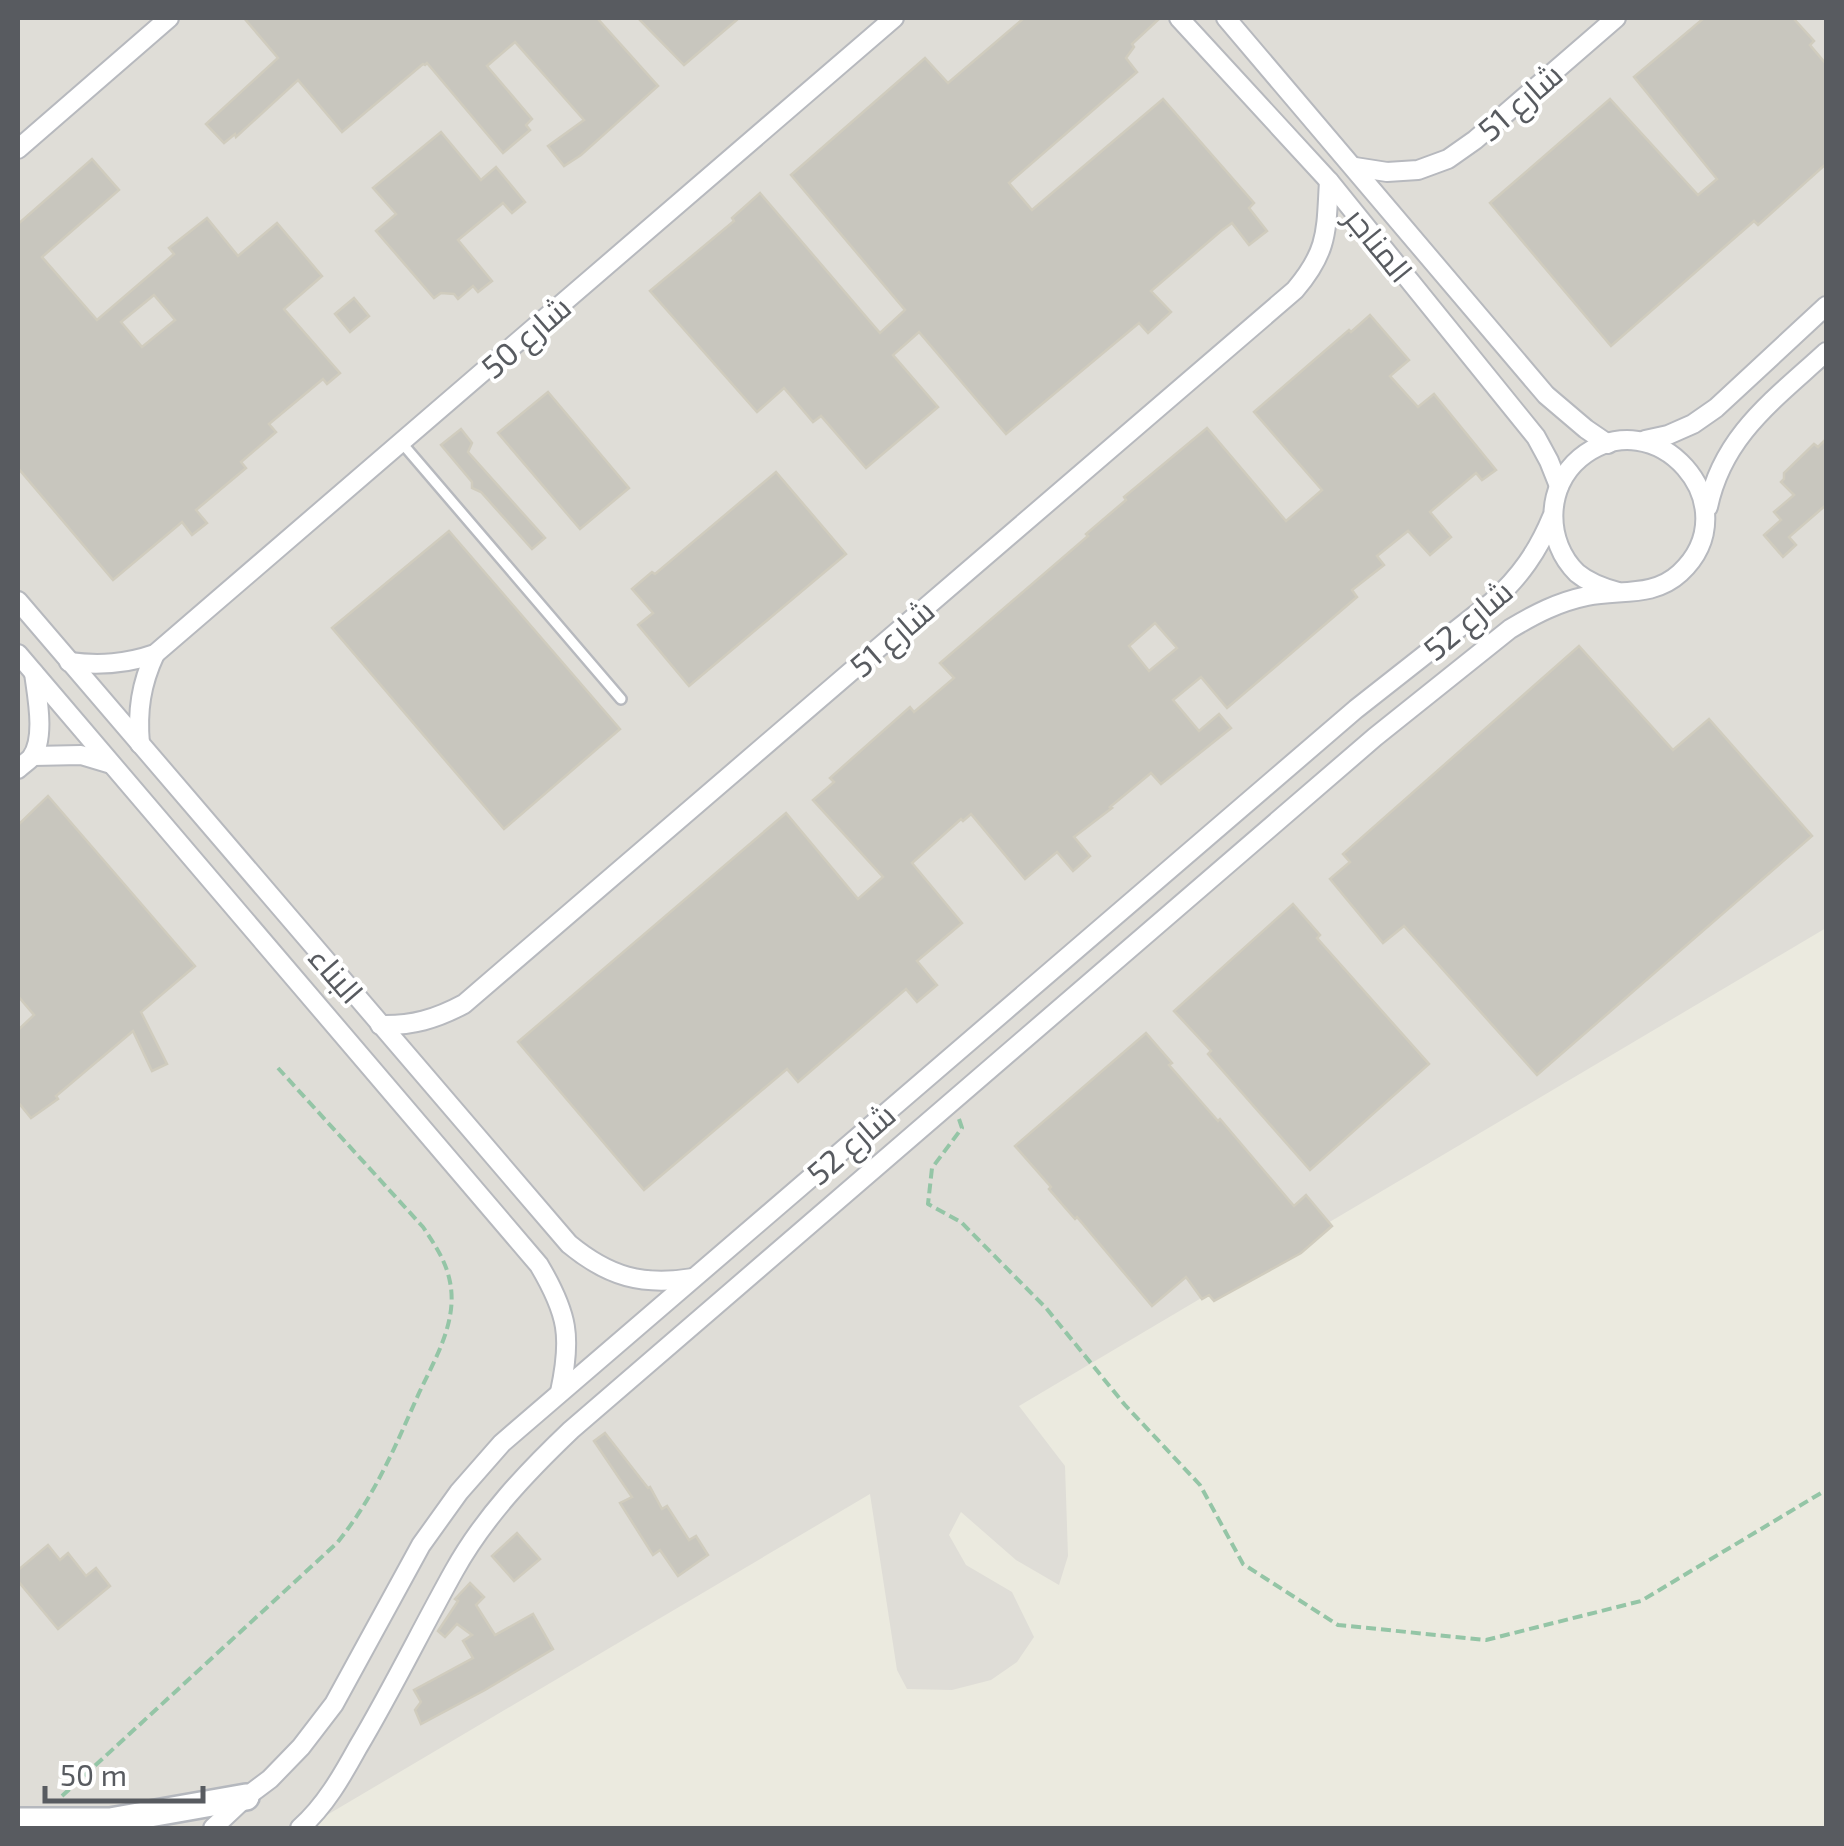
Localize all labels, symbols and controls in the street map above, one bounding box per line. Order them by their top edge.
street label: شارع 51 [1469,54,1572,152]
street label: المناجر [1336,197,1422,290]
street label: شارع 50 [473,287,581,389]
street label: شارع 52 [1415,571,1522,671]
street label: شارع 51 [841,590,944,688]
street label: البناء [302,938,372,1010]
street label: شارع 52 [798,1094,905,1195]
scale bar [45,1741,202,1803]
text: 50 m [60,1756,127,1792]

